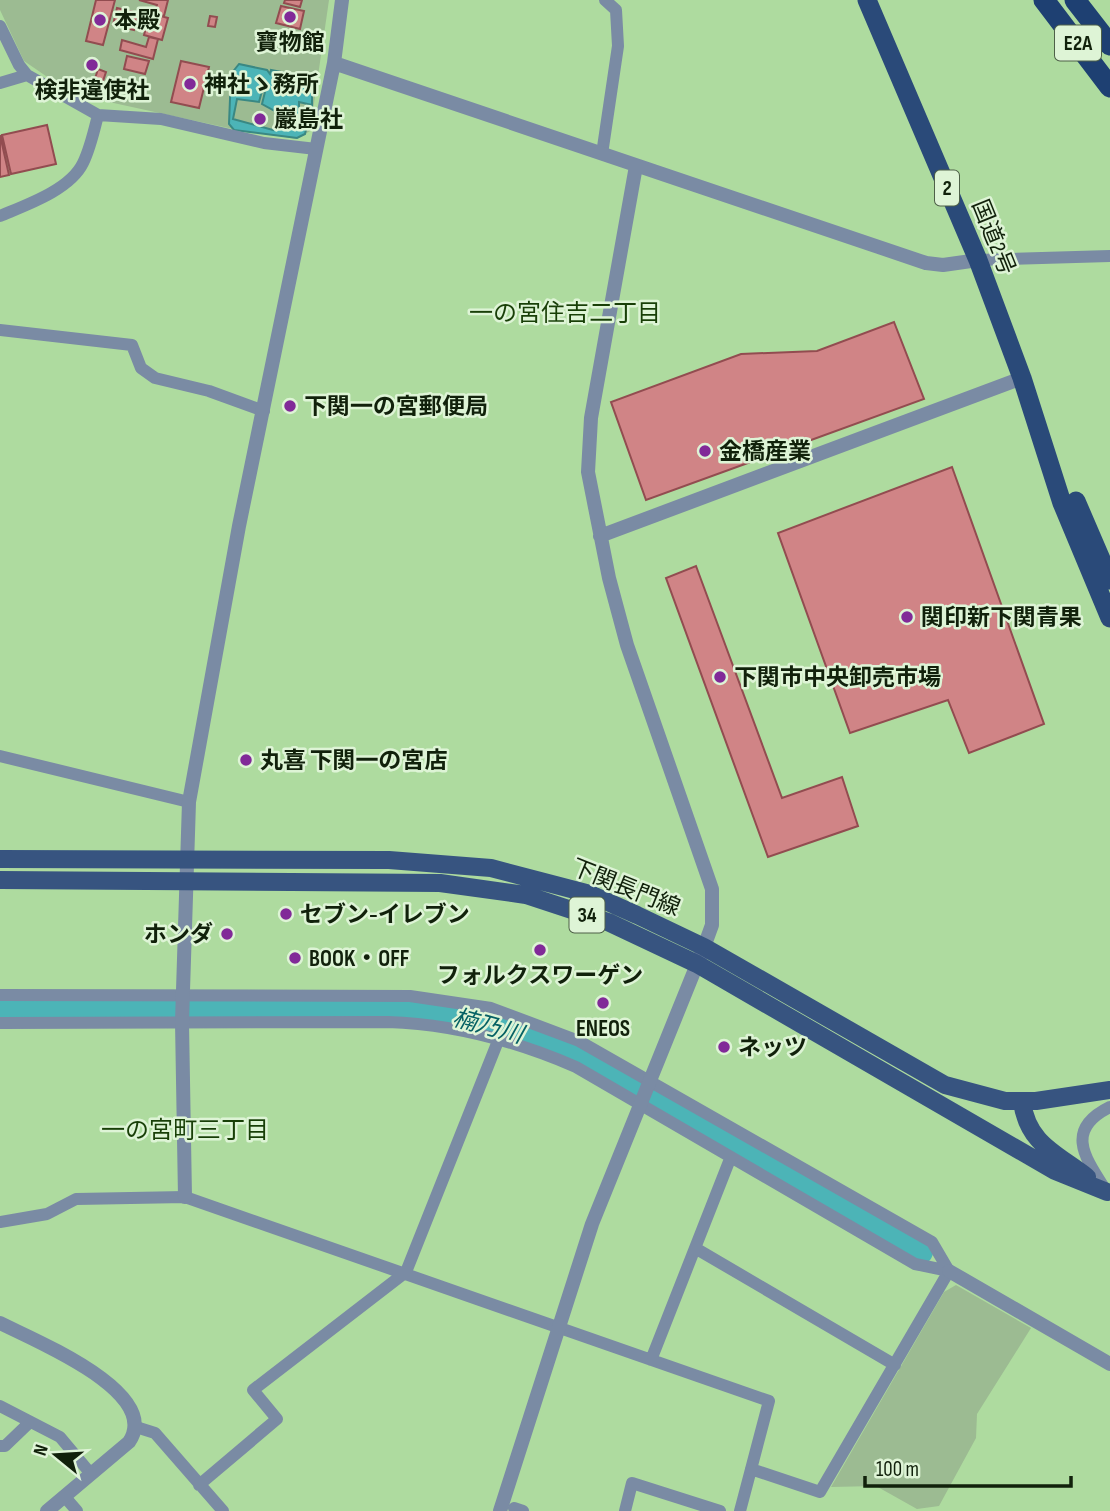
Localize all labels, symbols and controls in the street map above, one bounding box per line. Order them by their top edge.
place label: 本殿 [114,7,160,35]
marker: 寶物館 [282,9,298,25]
marker: 本殿 [92,12,108,28]
road number: E2A [1055,26,1101,60]
place label: 寶物館 [256,29,325,57]
marker: 検非違使社 [84,57,100,73]
place label: 神社ゝ務所 [204,71,319,99]
marker: 神社ゝ務所 [182,76,198,92]
place label: 検非違使社 [35,77,150,105]
place label: 巖島社 [274,106,343,134]
marker: 巖島社 [252,111,268,127]
road number: 2 [935,170,959,206]
street label: 国道2号 [965,196,1021,279]
district label: 一の宮住吉二丁目 [469,299,661,328]
place label: 下関一の宮郵便局 [304,393,488,421]
marker: 下関一の宮郵便局 [282,398,298,414]
place label: 金橋産業 [719,438,811,466]
marker: 金橋産業 [697,443,713,459]
place label: 関印新下関青果 [921,604,1082,632]
marker: 関印新下関青果 [899,609,915,625]
place label: 下関市中央卸売市場 [734,664,941,692]
marker: 下関市中央卸売市場 [712,669,728,685]
place label: 丸喜 下関一の宮店 [260,747,448,775]
marker: 丸喜 下関一の宮店 [238,752,254,768]
street label: 下関長門線 [567,853,684,922]
road number: 34 [570,898,604,932]
place label: セブン-イレブン [300,901,470,929]
marker: セブン-イレブン [278,906,294,922]
place label: ホンダ [144,921,213,949]
marker: ホンダ [219,926,235,942]
marker: フォルクスワーゲン [532,942,548,958]
place label: BOOK・OFF [309,945,409,973]
marker: BOOK・OFF [287,950,303,966]
place label: フォルクスワーゲン [437,962,643,990]
marker: ENEOS [595,995,611,1011]
water label: 楠乃川 [449,1003,529,1051]
place label: ENEOS [576,1015,630,1043]
place label: ネッツ [738,1034,807,1062]
marker: ネッツ [716,1039,732,1055]
district label: 一の宮町三丁目 [101,1116,269,1145]
north arrow [21,1420,91,1490]
text: N [29,1442,54,1459]
scale bar [865,1444,1072,1488]
text: 100 m [876,1457,919,1482]

